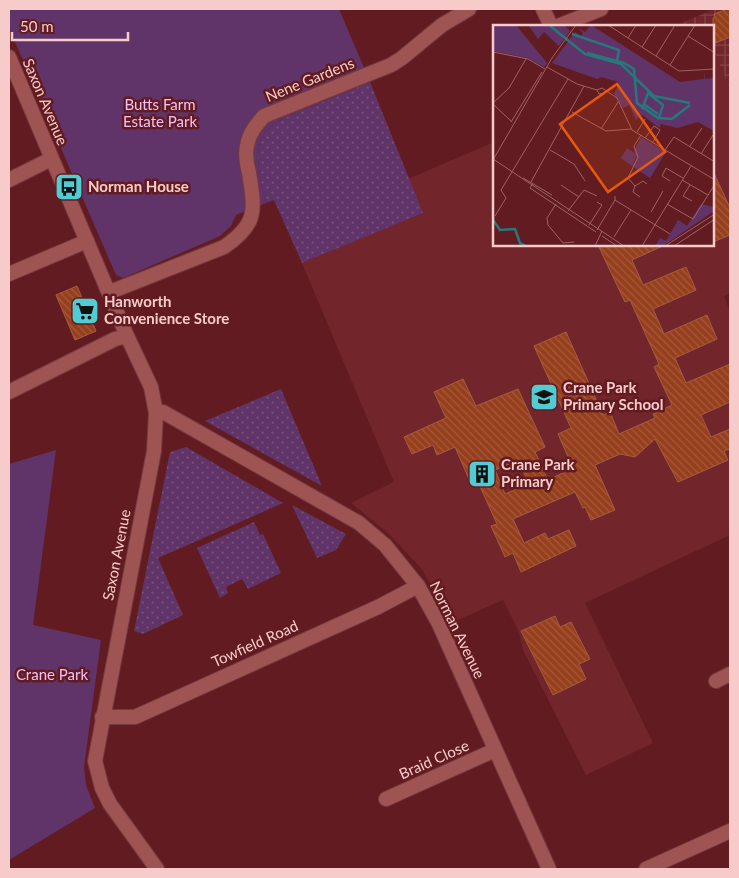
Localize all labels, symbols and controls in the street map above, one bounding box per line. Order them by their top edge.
scale bar [12,10,129,42]
text: 50 m [20,17,54,35]
inset map [493,25,714,246]
street label: Nene Gardens [263,53,357,105]
street label: Saxon Avenue [20,56,72,148]
park label: Butts Farm Estate Park [123,95,197,130]
bus stop icon: Norman House [54,172,84,202]
place label: Norman House [88,177,189,195]
place label: Hanworth Convenience Store [104,292,229,327]
supermarket icon: Hanworth Convenience Store [70,296,100,326]
place label: Crane Park Primary School [563,378,663,413]
school or university icon: Crane Park Primary School [529,382,559,412]
place label: Crane Park Primary [501,455,575,490]
building icon: Crane Park Primary [467,459,497,489]
street label: Saxon Avenue [98,508,134,602]
street label: Norman Avenue [427,578,489,681]
street label: Towfield Road [209,616,301,670]
park label: Crane Park [16,665,88,683]
street label: Braid Close [396,736,471,782]

